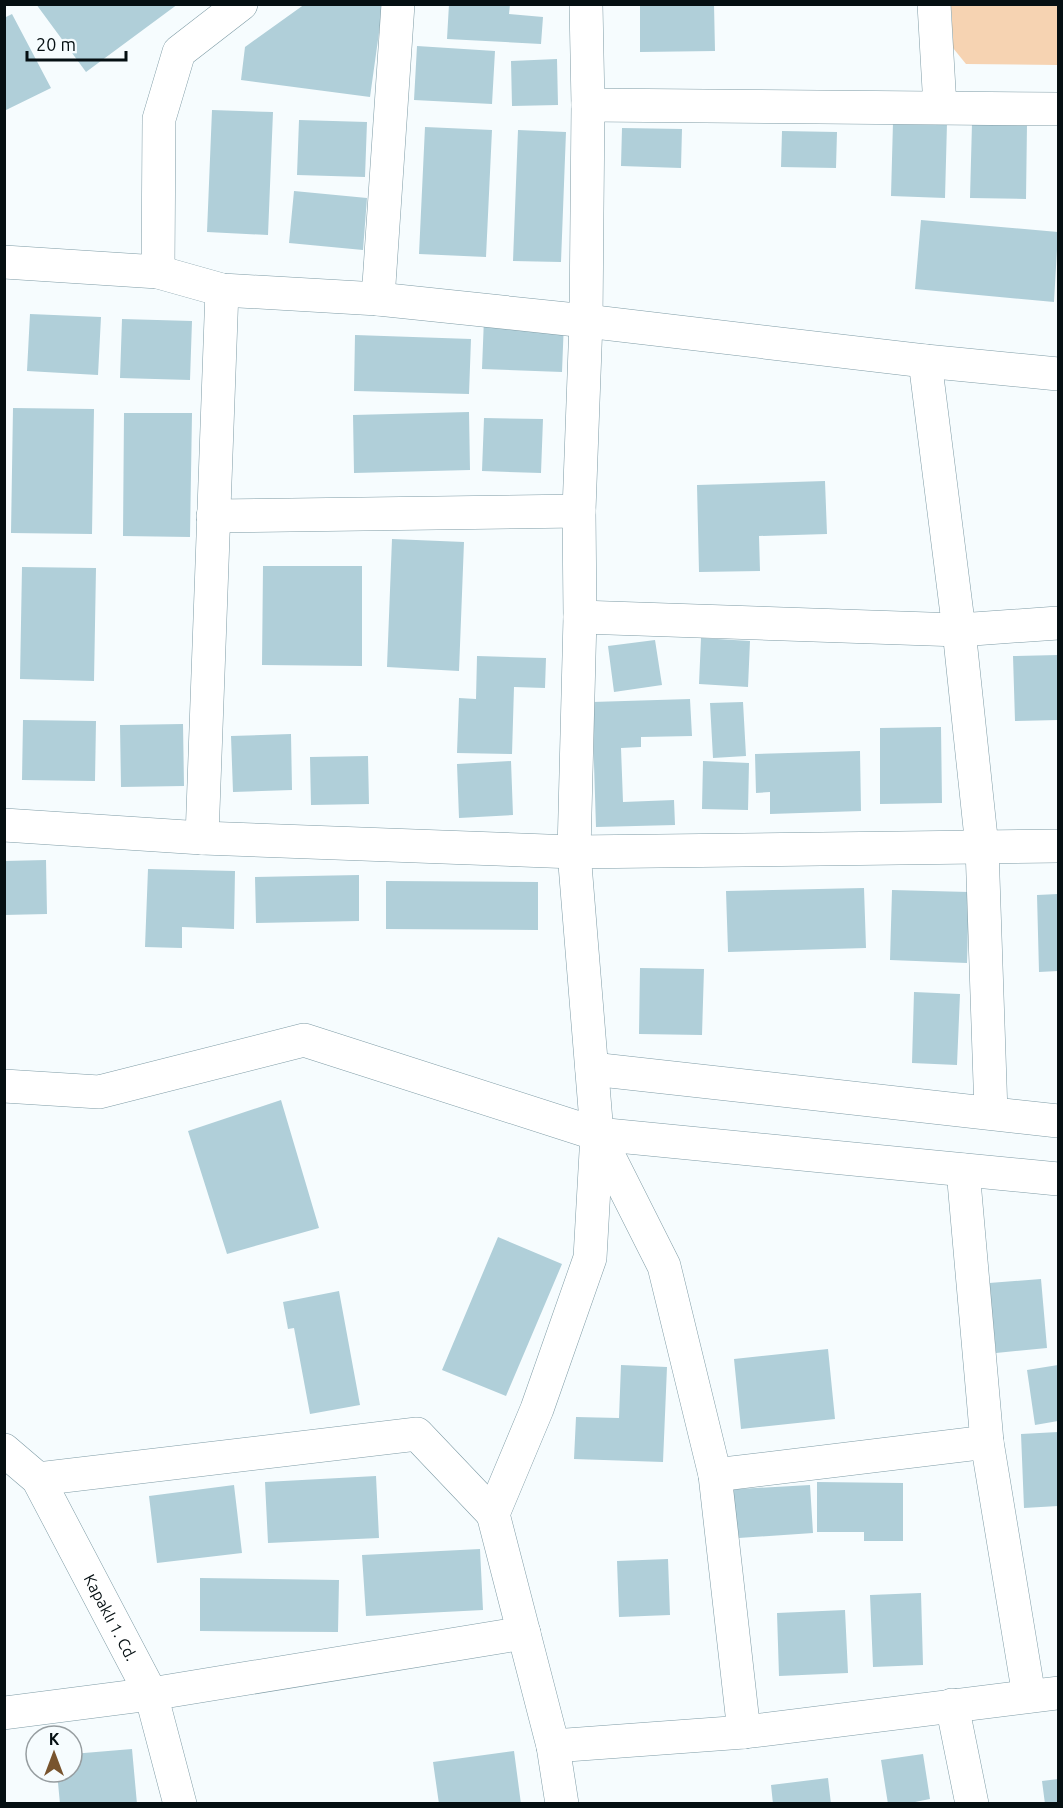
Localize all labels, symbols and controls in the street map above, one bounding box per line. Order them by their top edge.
scale bar [27,24,126,62]
text: 20 m [36,34,76,54]
street label: Kapaklı 1. Cd. [81,1571,141,1664]
north arrow [24,1724,84,1784]
text: K [49,1730,60,1748]

